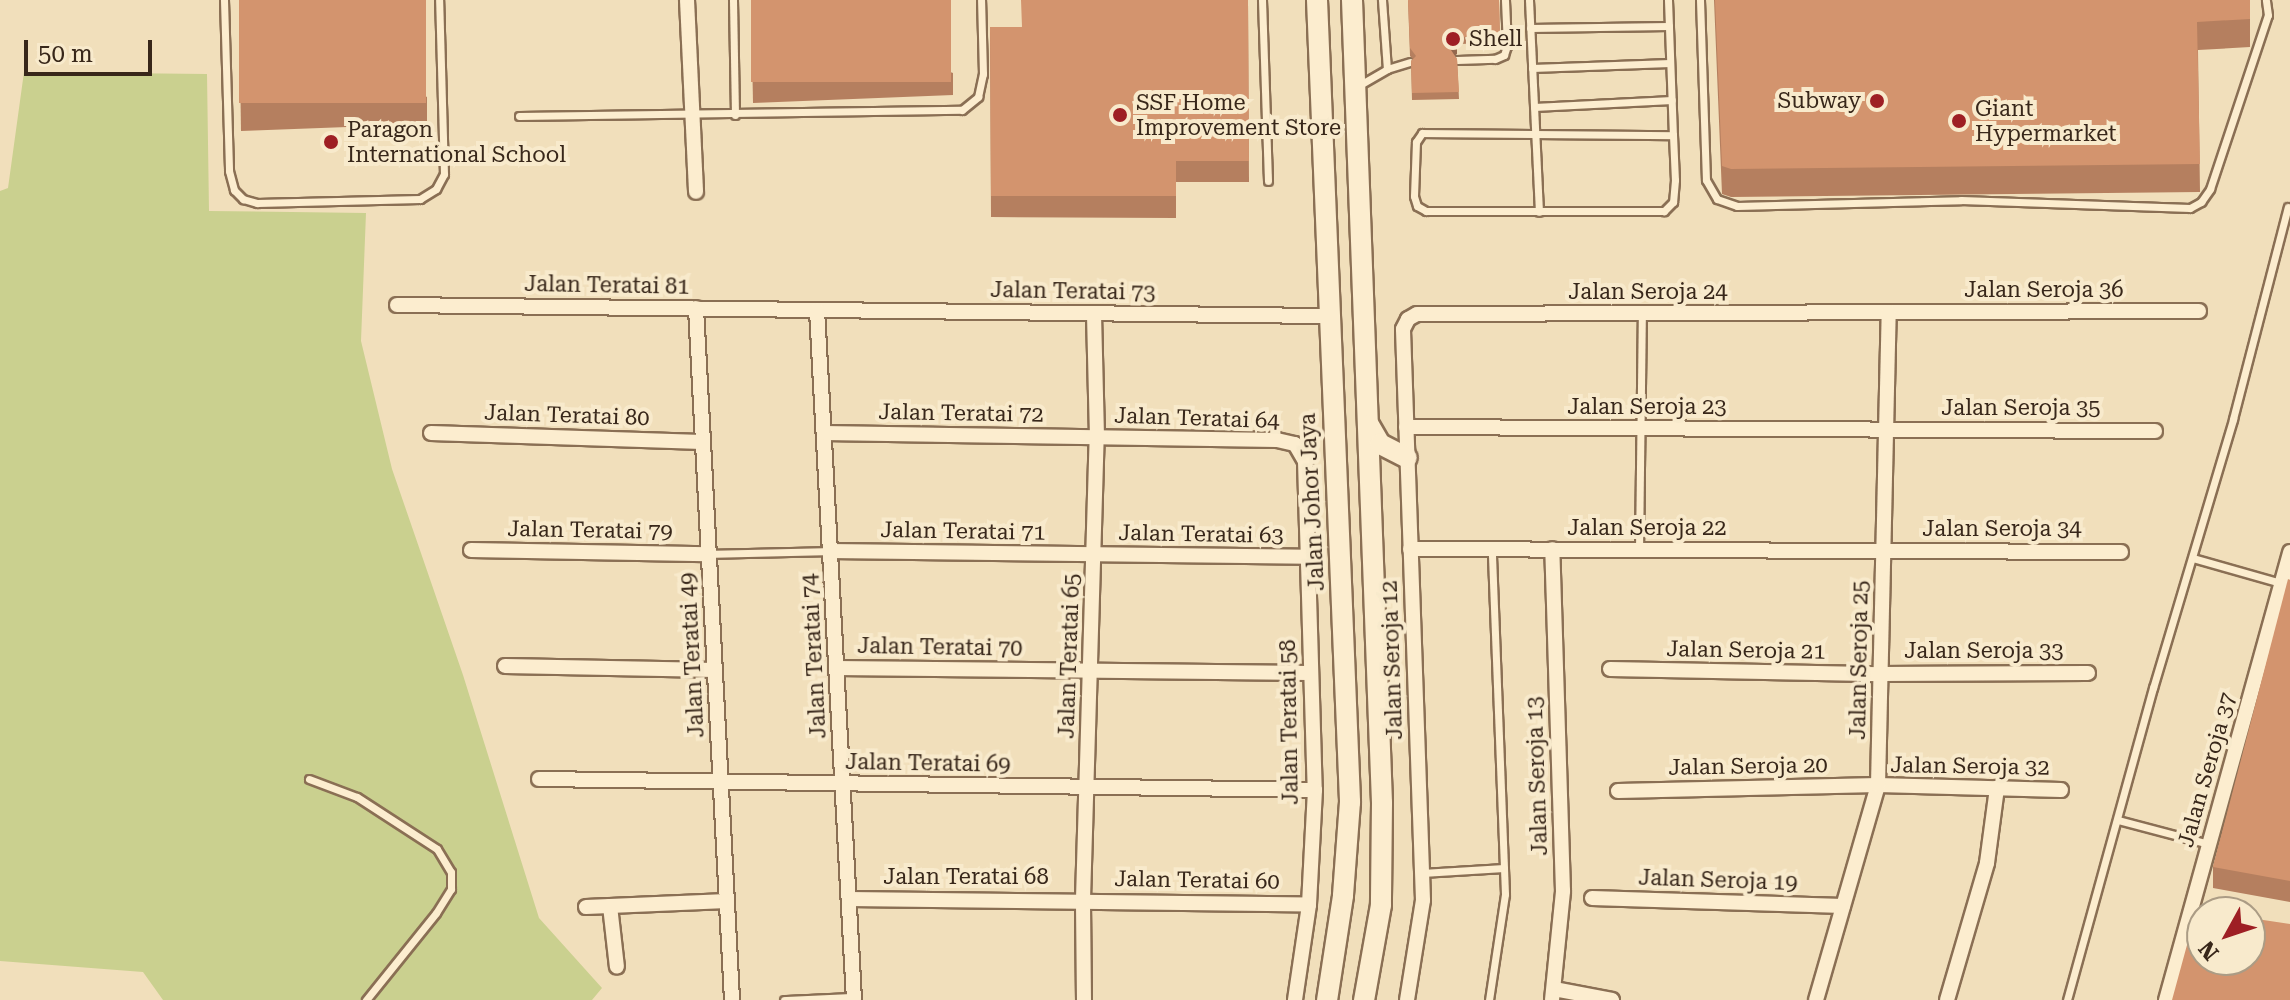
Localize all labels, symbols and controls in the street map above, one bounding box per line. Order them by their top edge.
scale bar [28,24,156,74]
place label: Shell [1469,26,1522,52]
marker: Shell [1444,30,1462,48]
text: 50 m [38,40,93,68]
place label: Subway [1778,88,1861,114]
place label: SSF Home Improvement Store [1136,89,1341,140]
marker: Subway [1868,92,1886,110]
place label: Giant Hypermarket [1975,95,2117,146]
marker: SSF Home Improvement Store [1111,106,1129,124]
marker: Giant Hypermarket [1950,112,1968,130]
place label: Paragon International School [347,116,566,168]
marker: Paragon International School [322,133,340,151]
street label: Jalan Teratai 81 [524,270,690,300]
street label: Jalan Teratai 73 [990,276,1156,306]
street label: Jalan Seroja 36 [1964,277,2124,303]
street label: Jalan Seroja 24 [1568,279,1728,305]
street label: Jalan Seroja 23 [1567,394,1727,420]
street label: Jalan Seroja 35 [1941,395,2101,421]
street label: Jalan Teratai 72 [878,398,1044,428]
street label: Jalan Teratai 80 [484,399,650,431]
street label: Jalan Teratai 64 [1114,402,1280,434]
street label: Jalan Johor Jaya [1294,412,1330,592]
street label: Jalan Teratai 79 [507,515,673,545]
street label: Jalan Seroja 22 [1567,515,1727,541]
street label: Jalan Teratai 71 [880,516,1046,546]
street label: Jalan Seroja 34 [1922,516,2082,542]
street label: Jalan Teratai 63 [1118,519,1284,549]
street label: Jalan Teratai 49 [674,572,710,738]
street label: Jalan Teratai 74 [796,573,832,739]
street label: Jalan Teratai 65 [1053,573,1085,739]
street label: Jalan Seroja 12 [1376,580,1408,740]
street label: Jalan Seroja 25 [1844,580,1874,740]
street label: Jalan Teratai 70 [857,632,1023,662]
street label: Jalan Seroja 21 [1666,635,1826,665]
street label: Jalan Seroja 33 [1904,638,2064,664]
street label: Jalan Teratai 58 [1274,639,1304,805]
street label: Jalan Seroja 37 [2172,690,2242,850]
street label: Jalan Seroja 13 [1521,696,1553,856]
street label: Jalan Teratai 69 [845,748,1011,778]
street label: Jalan Seroja 20 [1668,751,1828,781]
street label: Jalan Seroja 32 [1890,751,2050,781]
street label: Jalan Teratai 68 [883,864,1049,890]
street label: Jalan Seroja 19 [1638,864,1798,896]
street label: Jalan Teratai 60 [1114,865,1280,895]
north arrow [2186,896,2266,976]
text: N [2194,936,2224,965]

